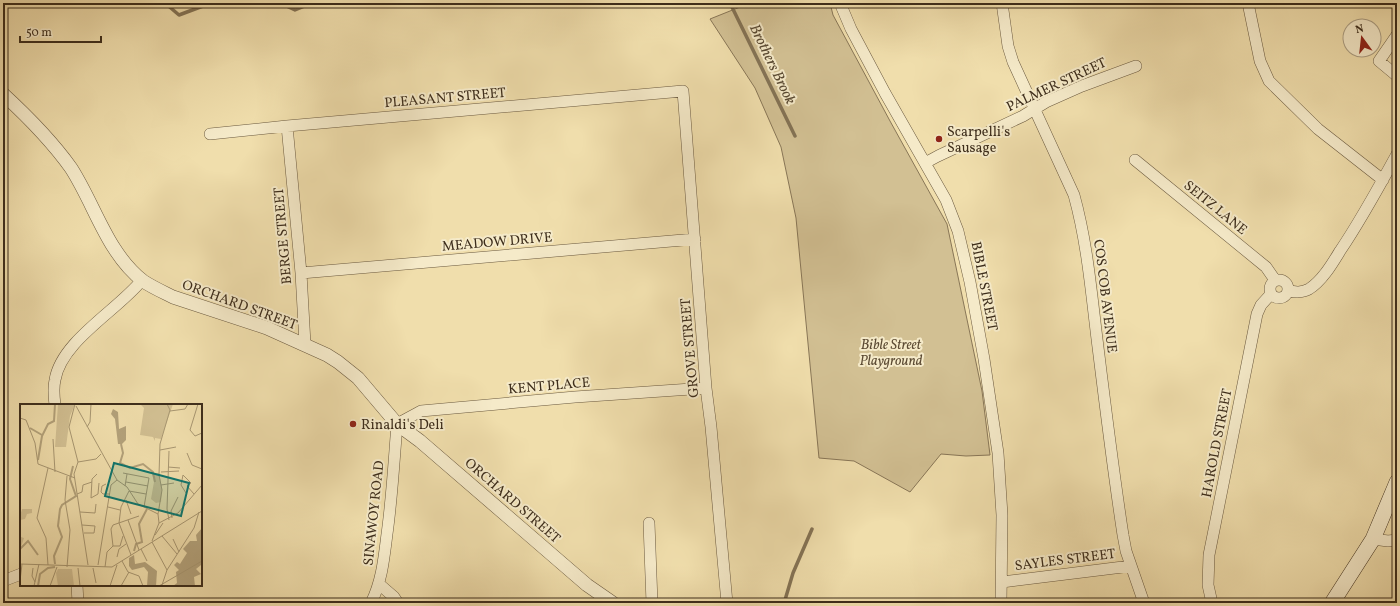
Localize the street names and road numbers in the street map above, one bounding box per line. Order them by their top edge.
street label: PALMER STREET [1004,54,1110,117]
street label: PLEASANT STREET [384,84,507,113]
street label: SEITZ LANE [1179,177,1251,240]
street label: BERGE STREET [270,186,297,285]
street label: MEADOW DRIVE [441,228,553,257]
street label: COS COB AVENUE [1088,238,1121,354]
street label: BIBLE STREET [966,240,1002,333]
street label: ORCHARD STREET [179,276,300,335]
street label: GROVE STREET [677,297,704,398]
street label: KENT PLACE [507,373,591,400]
street label: HAROLD STREET [1198,387,1237,499]
street label: ORCHARD STREET [460,454,564,548]
street label: SINAWOY ROAD [360,460,389,567]
street label: SAYLES STREET [1014,545,1117,576]

